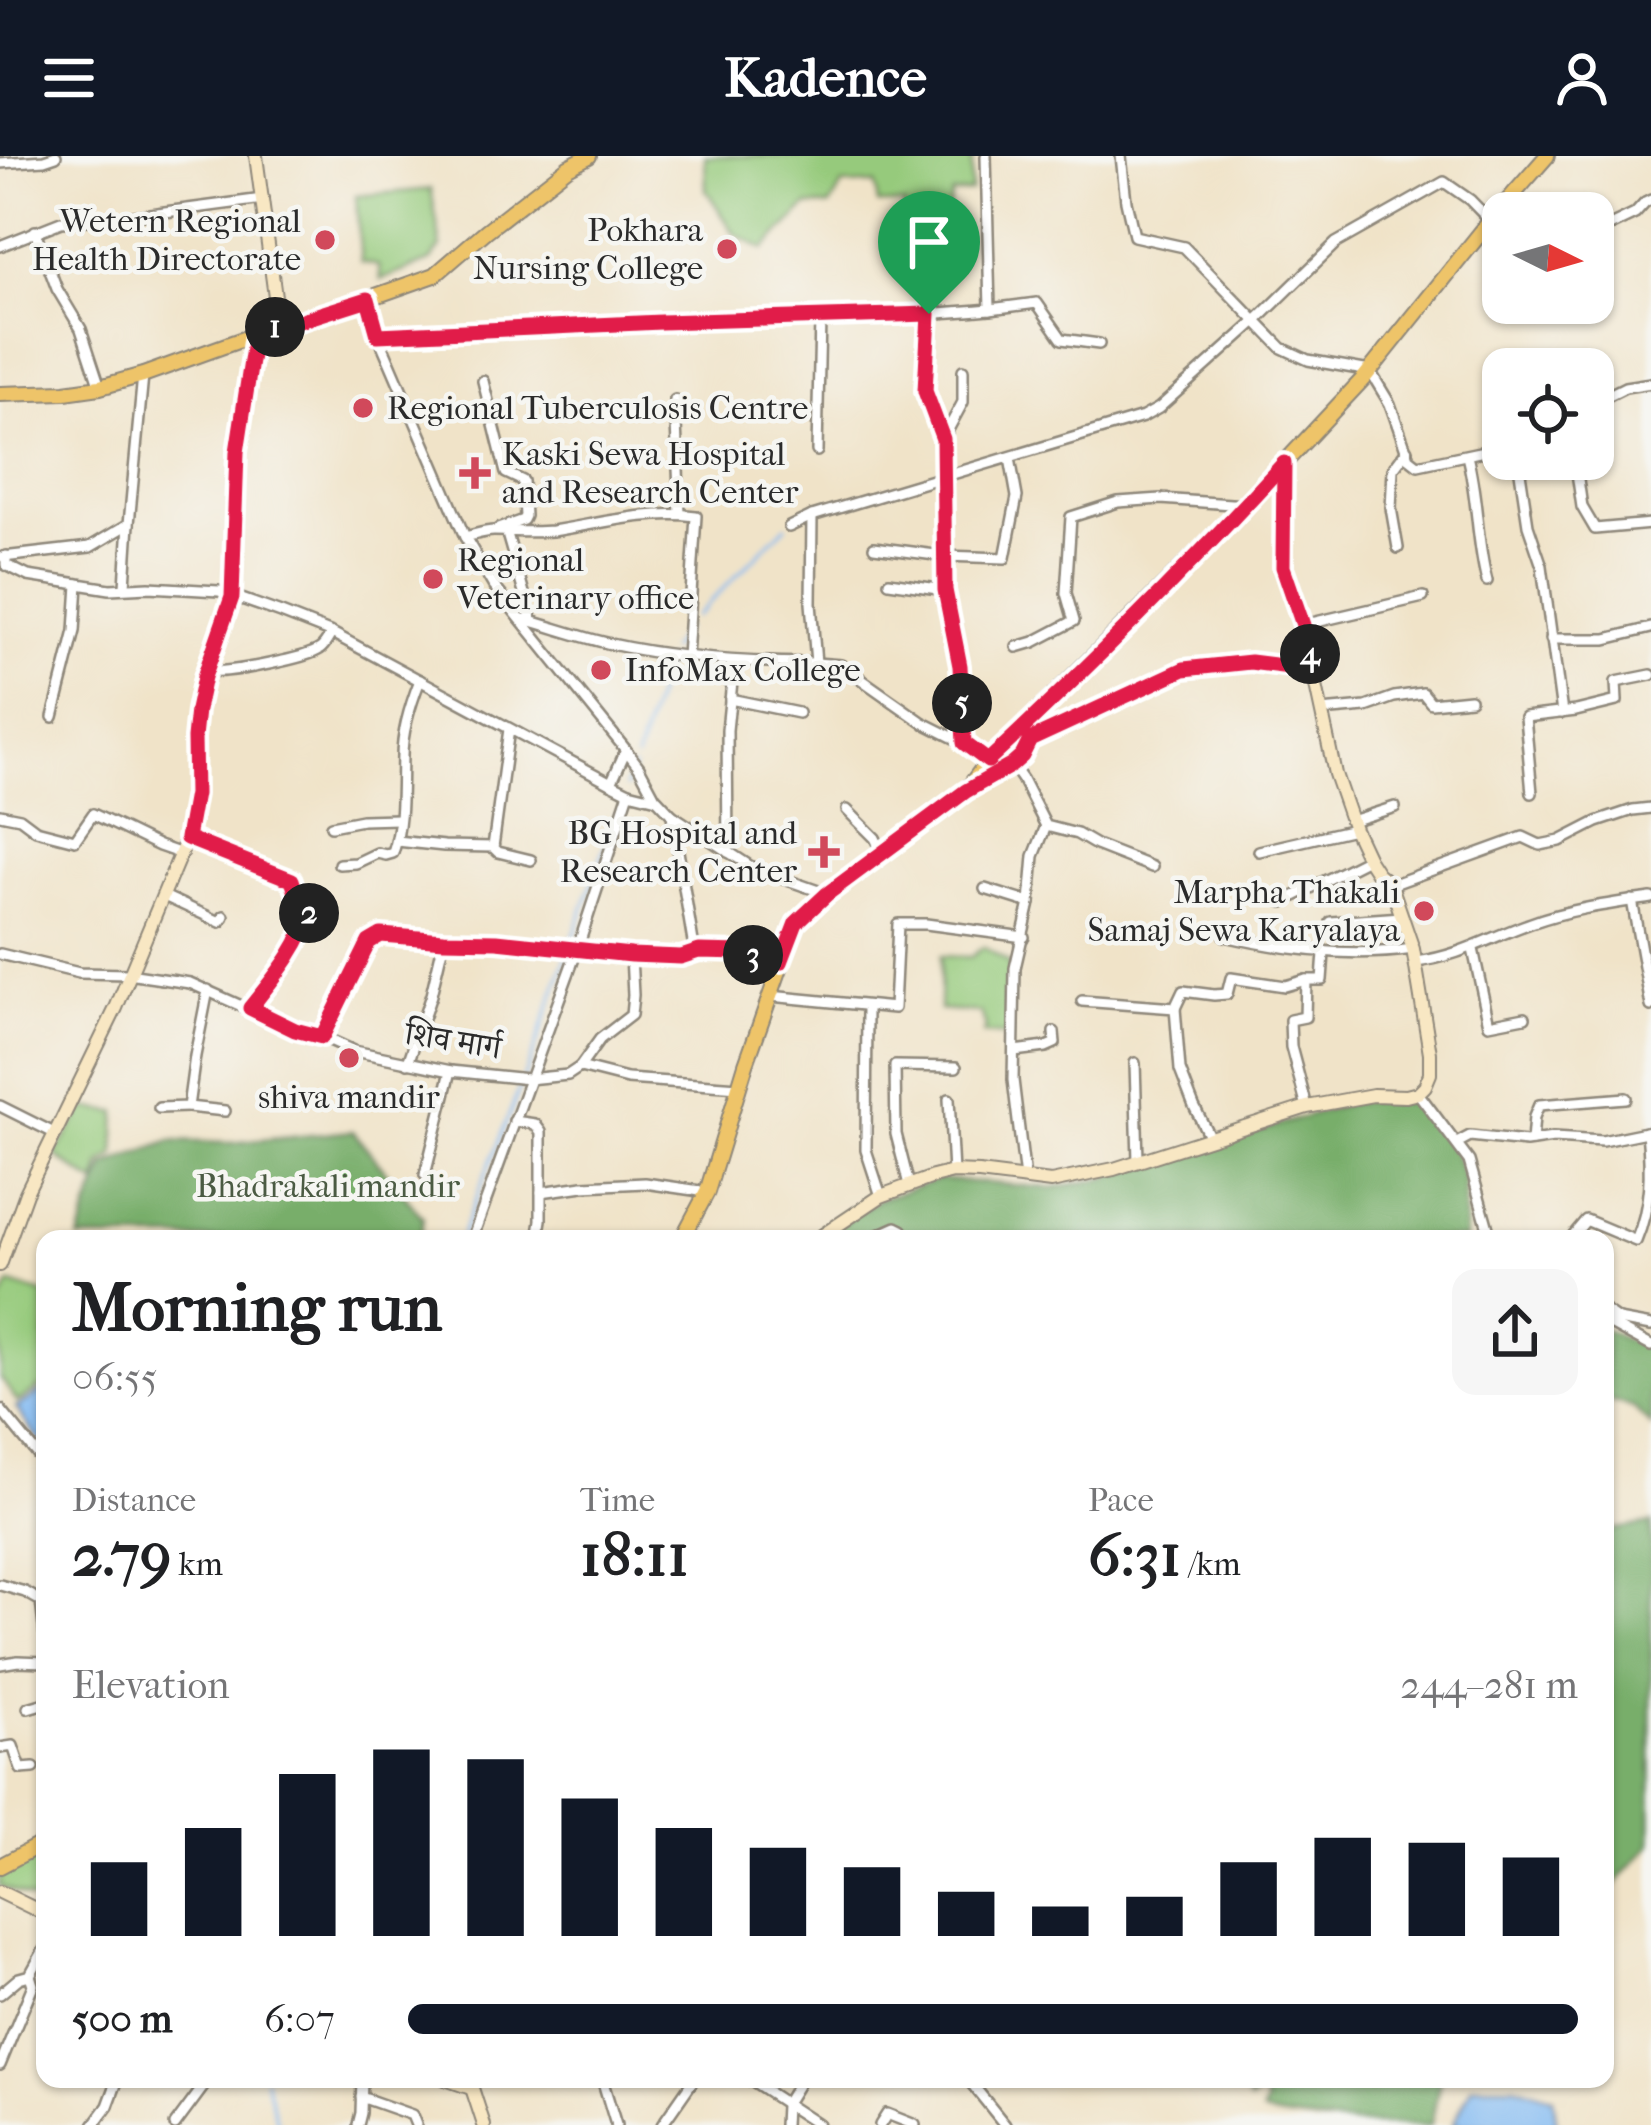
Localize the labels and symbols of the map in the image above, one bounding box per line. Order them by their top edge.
pin [878,191,980,314]
north arrow [1482,192,1614,324]
place label: Wetern Regional Health Directorate [32,202,301,279]
place label: Pokhara Nursing College [473,211,704,288]
marker: Wetern Regional Health Directorate [312,227,338,253]
marker: Pokhara Nursing College [714,236,740,262]
pin: 1 [245,297,305,357]
place label: Regional Tuberculosis Centre [387,389,808,428]
marker: Regional Tuberculosis Centre [350,395,376,421]
place label: Kaski Sewa Hospital and Research Center [502,435,798,512]
marker: Kaski Sewa Hospital and Research Center [459,457,491,489]
place label: Regional Veterinary office [456,541,694,618]
marker: Regional Veterinary office [420,566,446,592]
pin: 4 [1280,624,1340,684]
place label: InfoMax College [625,651,860,690]
marker: InfoMax College [588,657,614,683]
pin: 5 [932,673,992,733]
place label: BG Hospital and Research Center [560,814,798,891]
marker: BG Hospital and Research Center [808,836,840,868]
place label: Marpha Thakali Samaj Sewa Karyalaya [1087,873,1401,950]
pin: 2 [279,883,339,943]
marker: Marpha Thakali Samaj Sewa Karyalaya [1411,898,1437,924]
pin: 3 [723,925,783,985]
street label: शिव मार्ग [400,1014,506,1068]
marker: shiva mandir [336,1045,362,1071]
place label: shiva mandir [258,1078,440,1117]
park label: Bhadrakali mandir [196,1167,460,1206]

